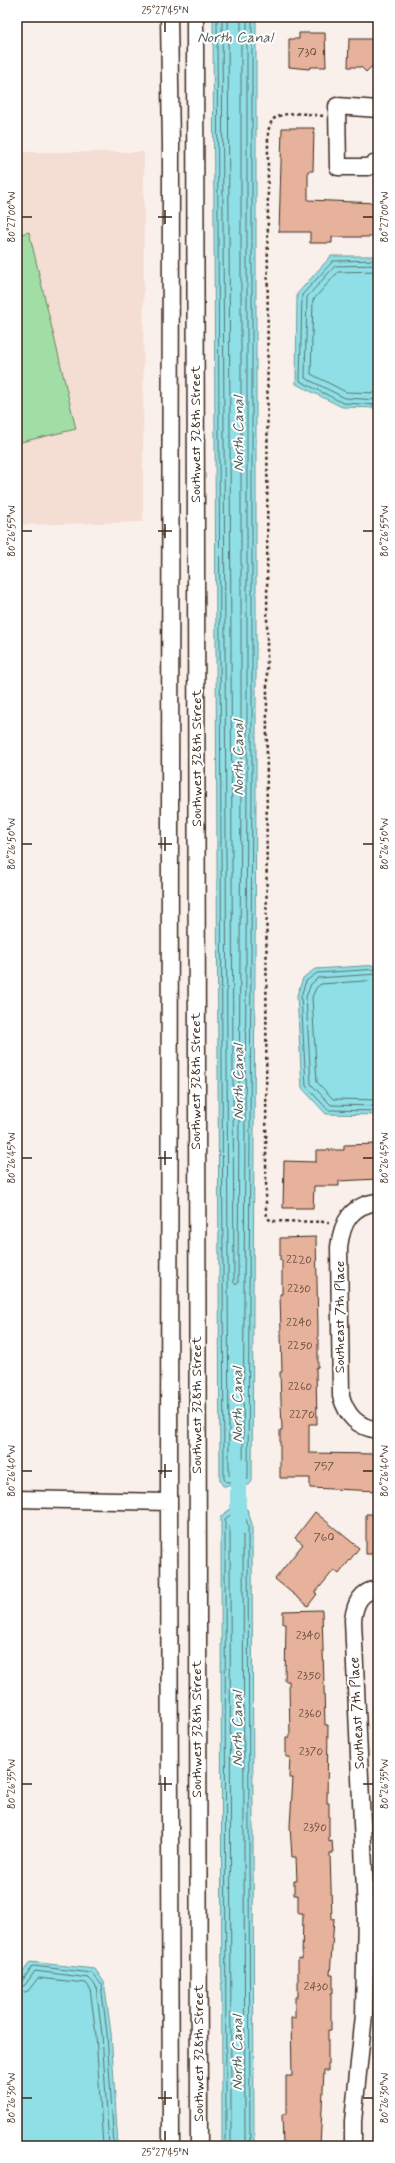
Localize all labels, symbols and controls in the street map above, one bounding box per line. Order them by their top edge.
text: 25°27'45"N [141,4,189,18]
water label: North Canal [197,28,275,48]
house number: 730 [297,45,317,61]
text: 80°27'00"W [5,192,19,242]
text: 80°27'00"W [378,192,392,242]
street label: Southwest 328th Street [187,365,205,503]
water label: North Canal [229,394,249,472]
text: 80°26'55"W [5,505,19,557]
text: 80°26'55"W [378,505,392,557]
street label: Southwest 328th Street [188,689,206,827]
water label: North Canal [229,718,249,796]
text: 80°26'50"W [5,818,19,870]
text: 80°26'50"W [378,818,392,870]
street label: Southwest 328th Street [187,1012,205,1150]
water label: North Canal [229,1042,249,1120]
text: 80°26'45"W [5,1132,19,1184]
text: 80°26'45"W [378,1132,392,1184]
house number: 2220 [286,1252,312,1268]
street label: Southeast 7th Place [331,1261,349,1373]
house number: 2230 [287,1281,311,1297]
house number: 2240 [286,1315,312,1331]
street label: Southwest 328th Street [188,1336,206,1474]
house number: 2250 [287,1338,313,1354]
water label: North Canal [228,1365,248,1443]
house number: 2260 [288,1379,313,1395]
house number: 2270 [289,1407,315,1423]
text: 80°26'40"W [5,1445,19,1497]
text: 80°26'40"W [378,1445,392,1497]
house number: 757 [314,1459,334,1475]
house number: 760 [313,1530,335,1546]
house number: 2340 [296,1628,321,1644]
street label: Southeast 7th Place [345,1656,369,1770]
street label: Southwest 328th Street [188,1660,206,1798]
house number: 2350 [297,1668,321,1684]
water label: North Canal [228,1689,248,1767]
house number: 2360 [298,1706,322,1722]
house number: 2370 [299,1744,323,1760]
text: 80°26'35"W [5,1759,19,1809]
text: 80°26'35"W [378,1759,392,1809]
house number: 2390 [303,1820,327,1836]
house number: 2430 [304,1979,329,1995]
street label: Southwest 328th Street [190,1984,208,2122]
water label: North Canal [228,2013,248,2091]
text: 80°26'30"W [5,2073,19,2123]
text: 80°26'30"W [378,2073,392,2123]
text: 25°27'45"N [141,2146,189,2160]

